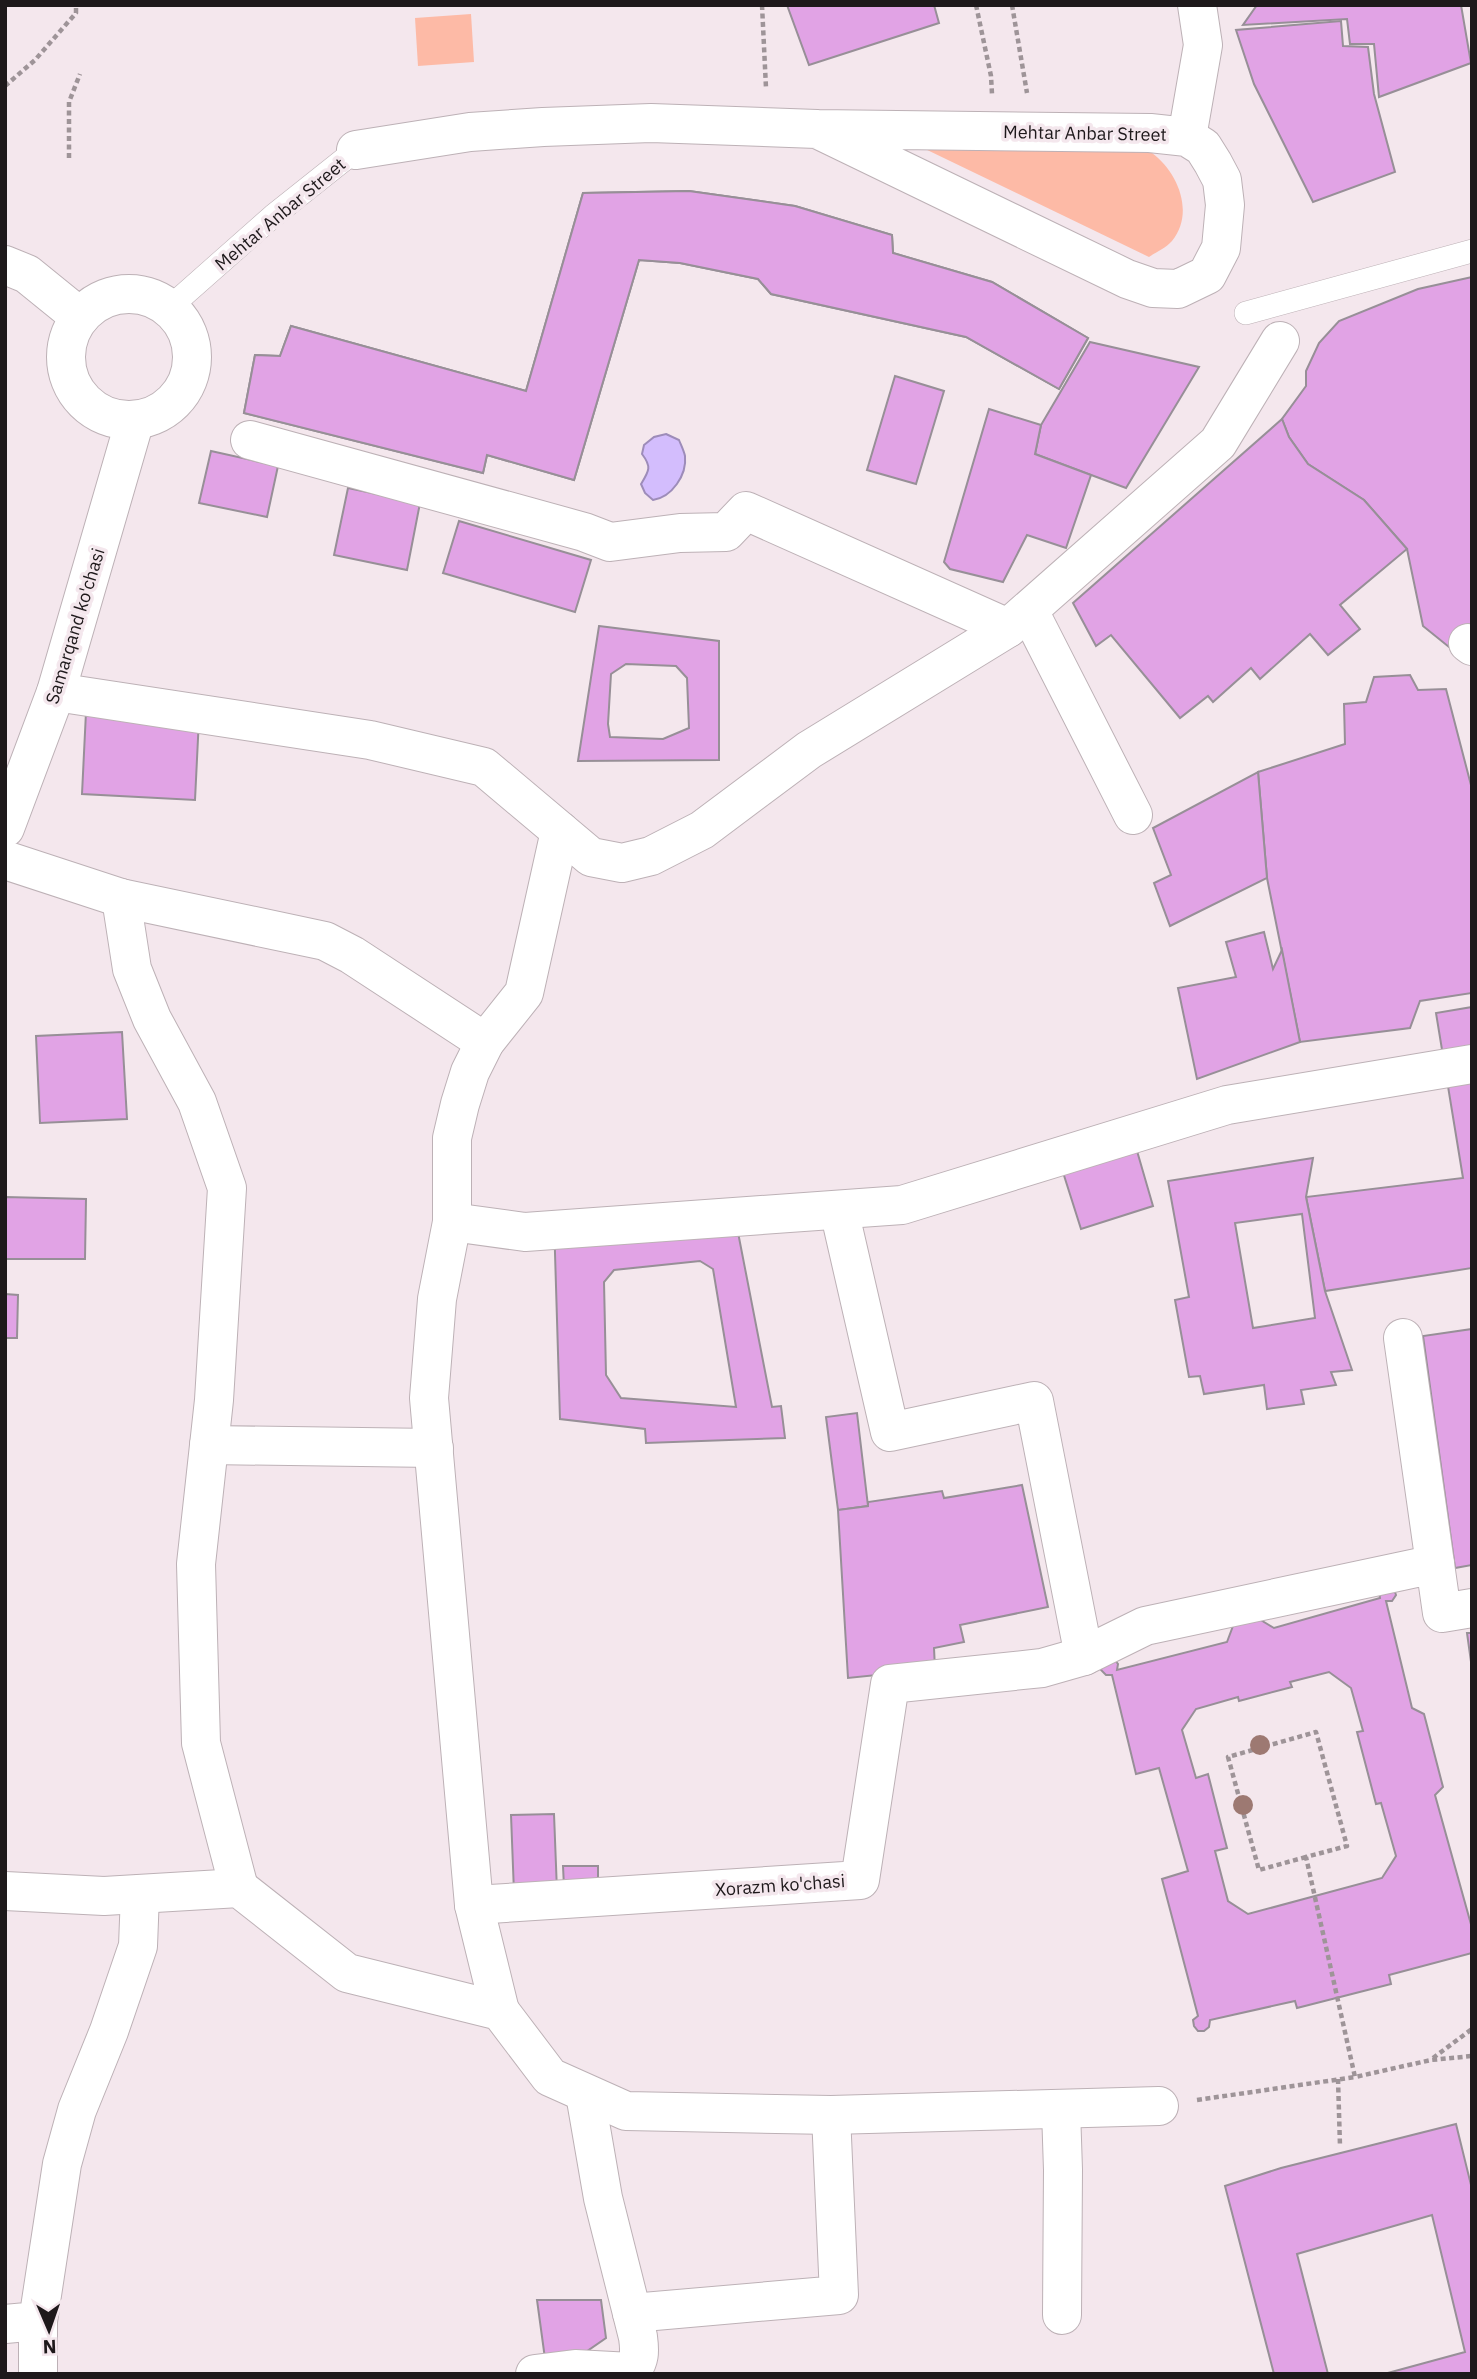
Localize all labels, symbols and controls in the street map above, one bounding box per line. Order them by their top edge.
street label: Mehtar Anbar Street [1003,120,1167,146]
street label: Mehtar Anbar Street [210,153,350,275]
street label: Samarqand ko'chasi [40,545,110,707]
street label: Xorazm ko'chasi [714,1869,846,1901]
north arrow [14,2295,84,2365]
text: N [42,2335,57,2359]

